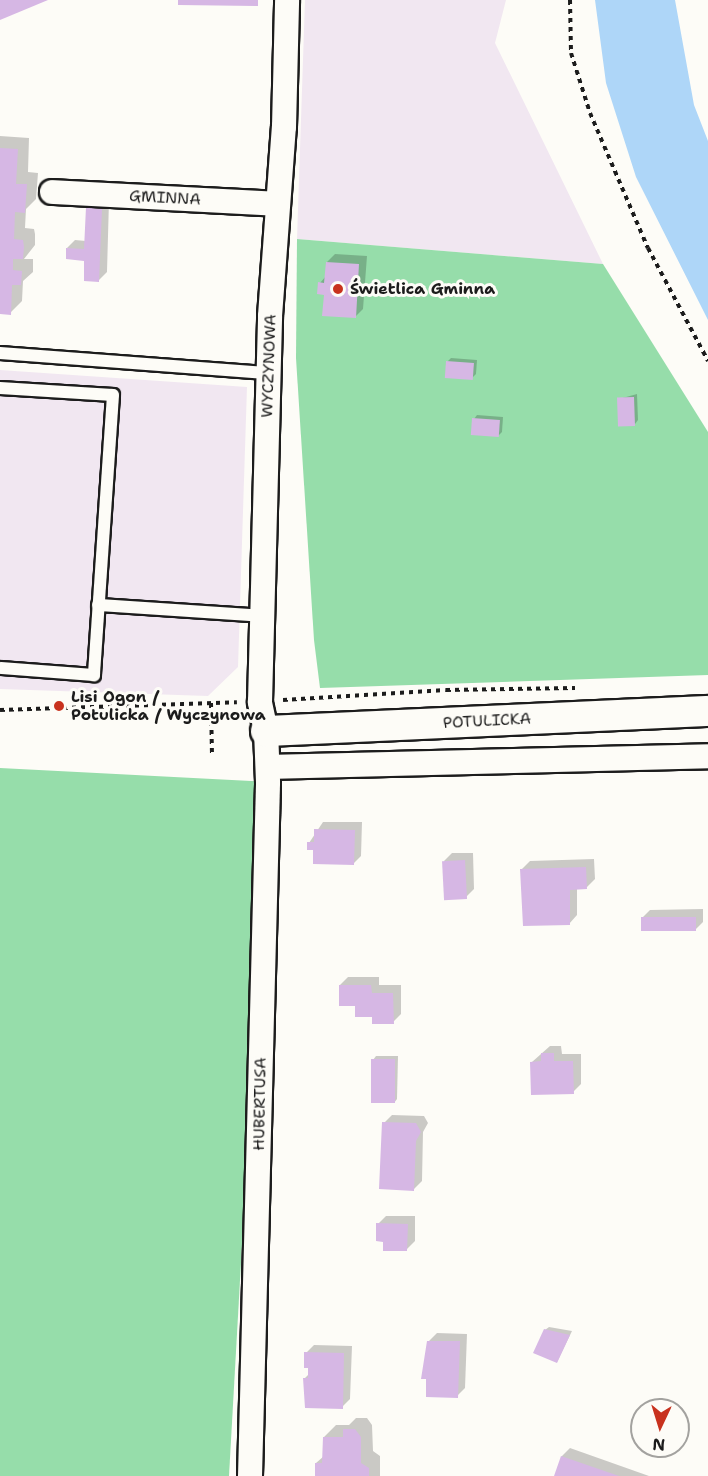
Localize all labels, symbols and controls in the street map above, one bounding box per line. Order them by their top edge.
street label: GMINNA [129,187,201,209]
place label: Świetlica Gminna [350,279,495,299]
marker: Świetlica Gminna [331,282,345,296]
street label: WYCZYNOWA [258,314,280,418]
place label: Lisi Ogon / Potulicka / Wyczynowa [71,687,266,725]
marker: Lisi Ogon / Potulicka / Wyczynowa [52,699,66,713]
street label: POTULICKA [442,709,532,733]
street label: HUBERTUSA [250,1057,270,1151]
north arrow [630,1398,690,1458]
text: N [652,1434,666,1455]

